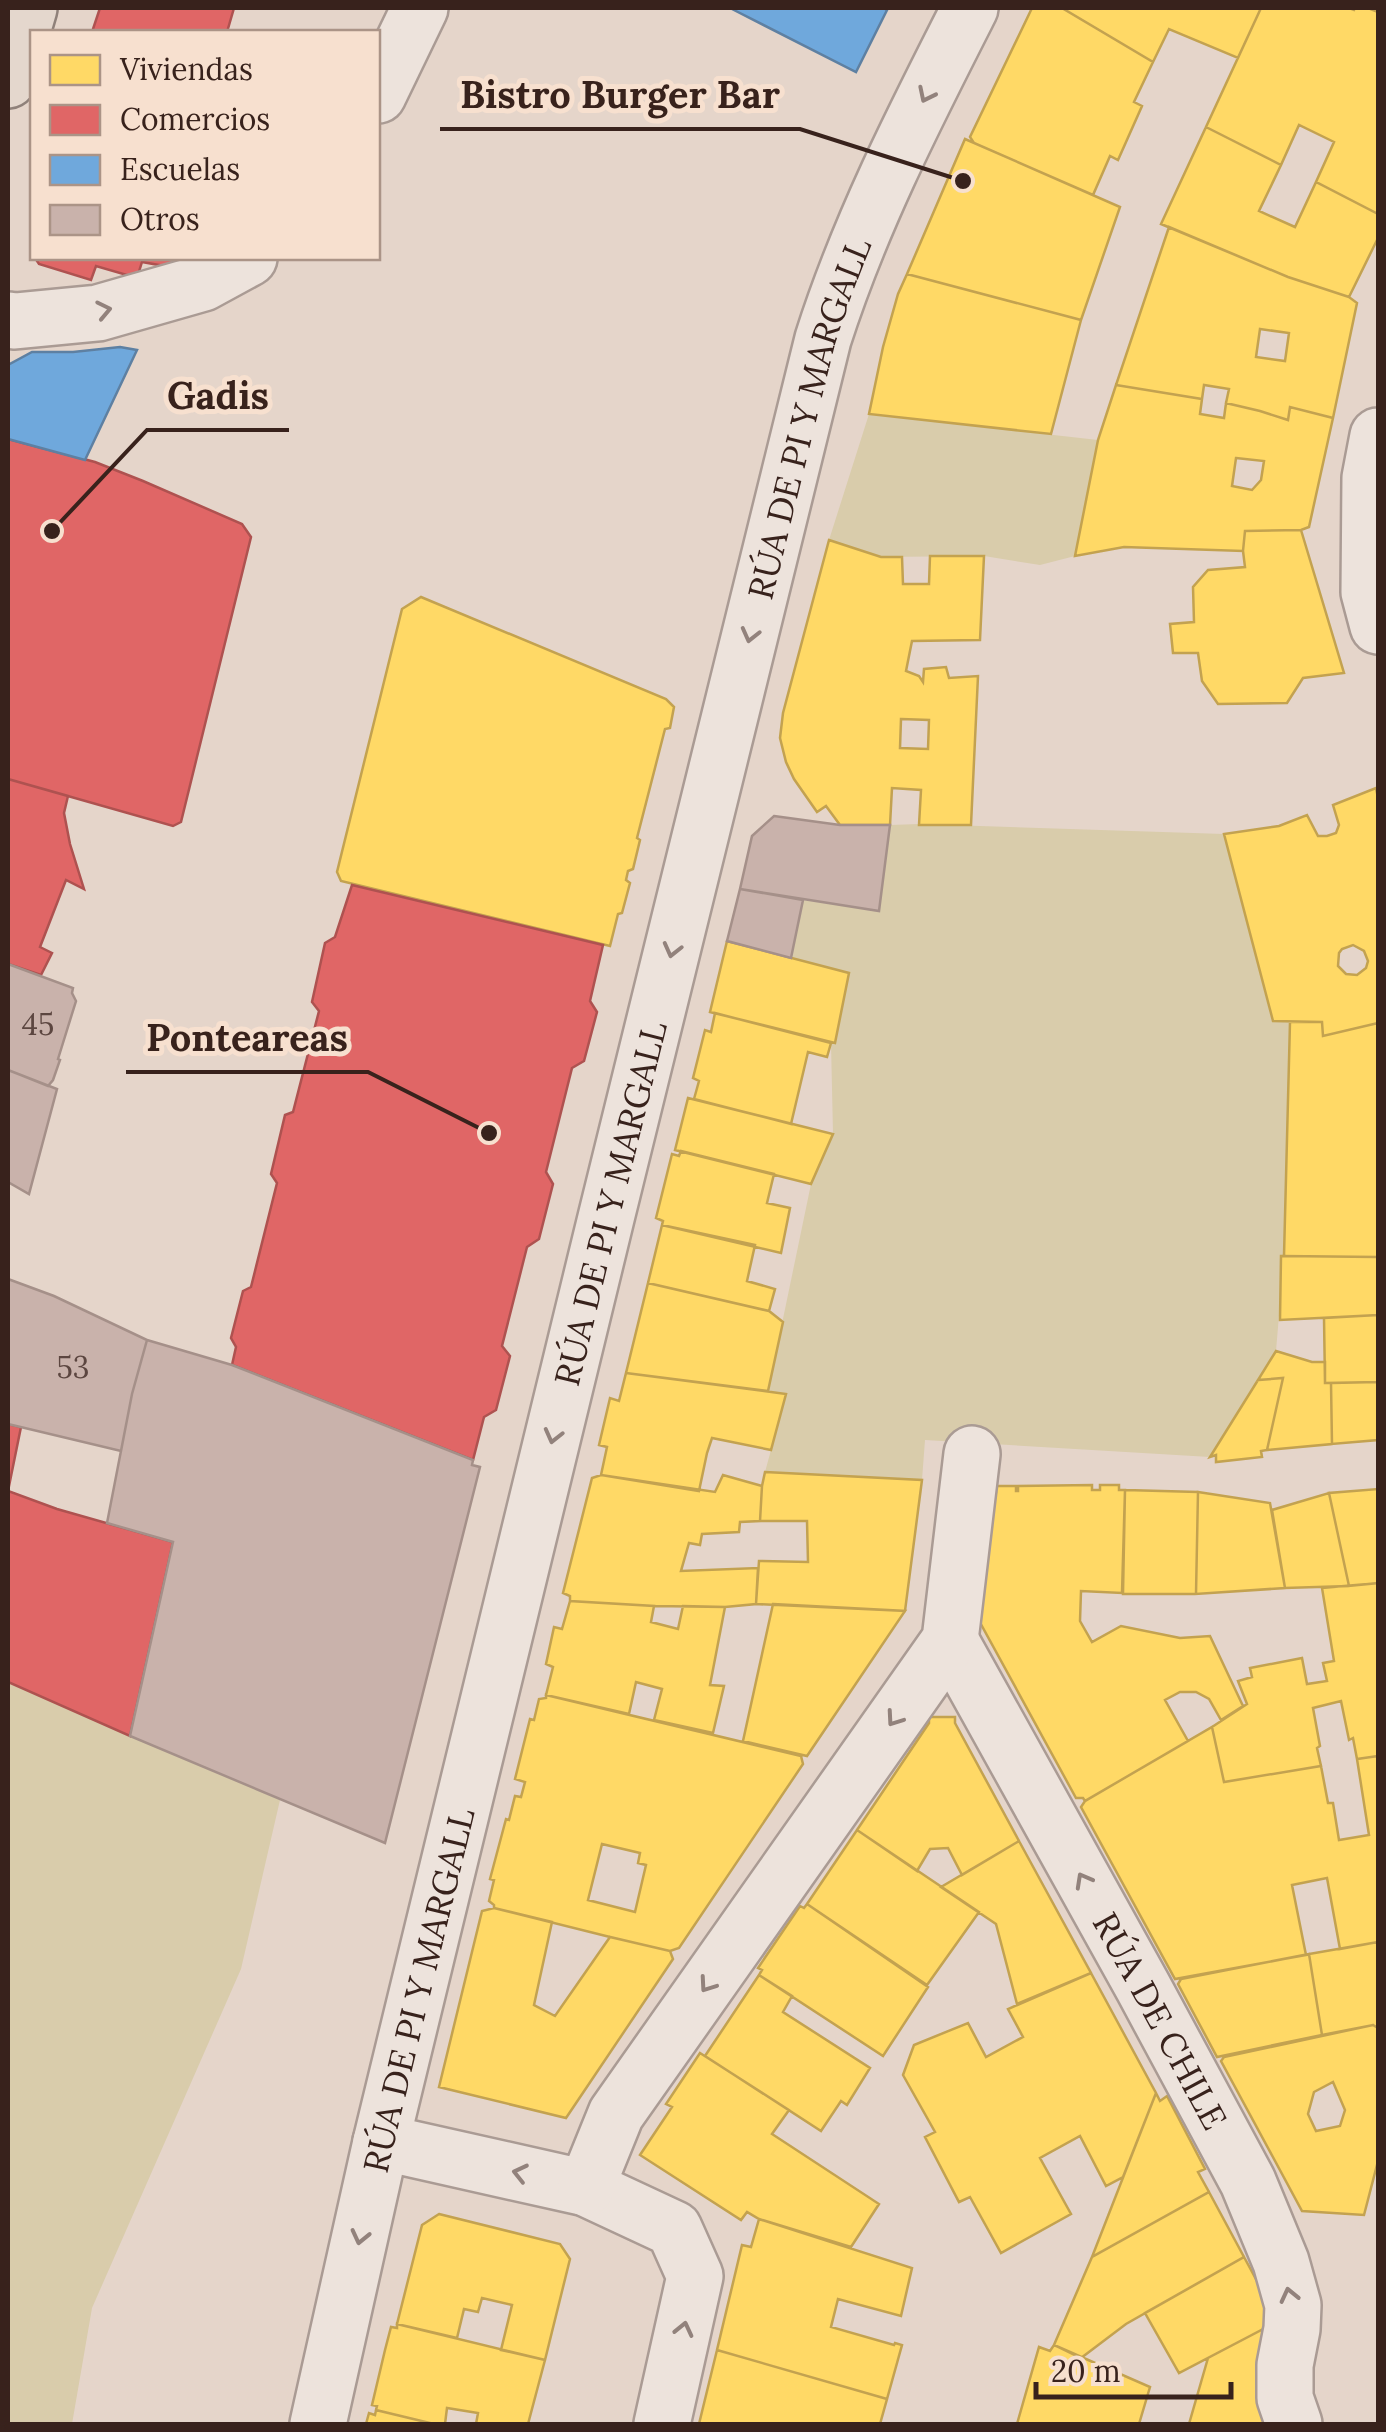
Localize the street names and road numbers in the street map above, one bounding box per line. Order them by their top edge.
street label: RÚA DE PI Y MARGALL [737,231,881,604]
street label: RÚA DE PI Y MARGALL [543,1017,676,1390]
street label: RÚA DE PI Y MARGALL [352,1804,484,2177]
street label: RÚA DE CHILE [1083,1904,1238,2137]

